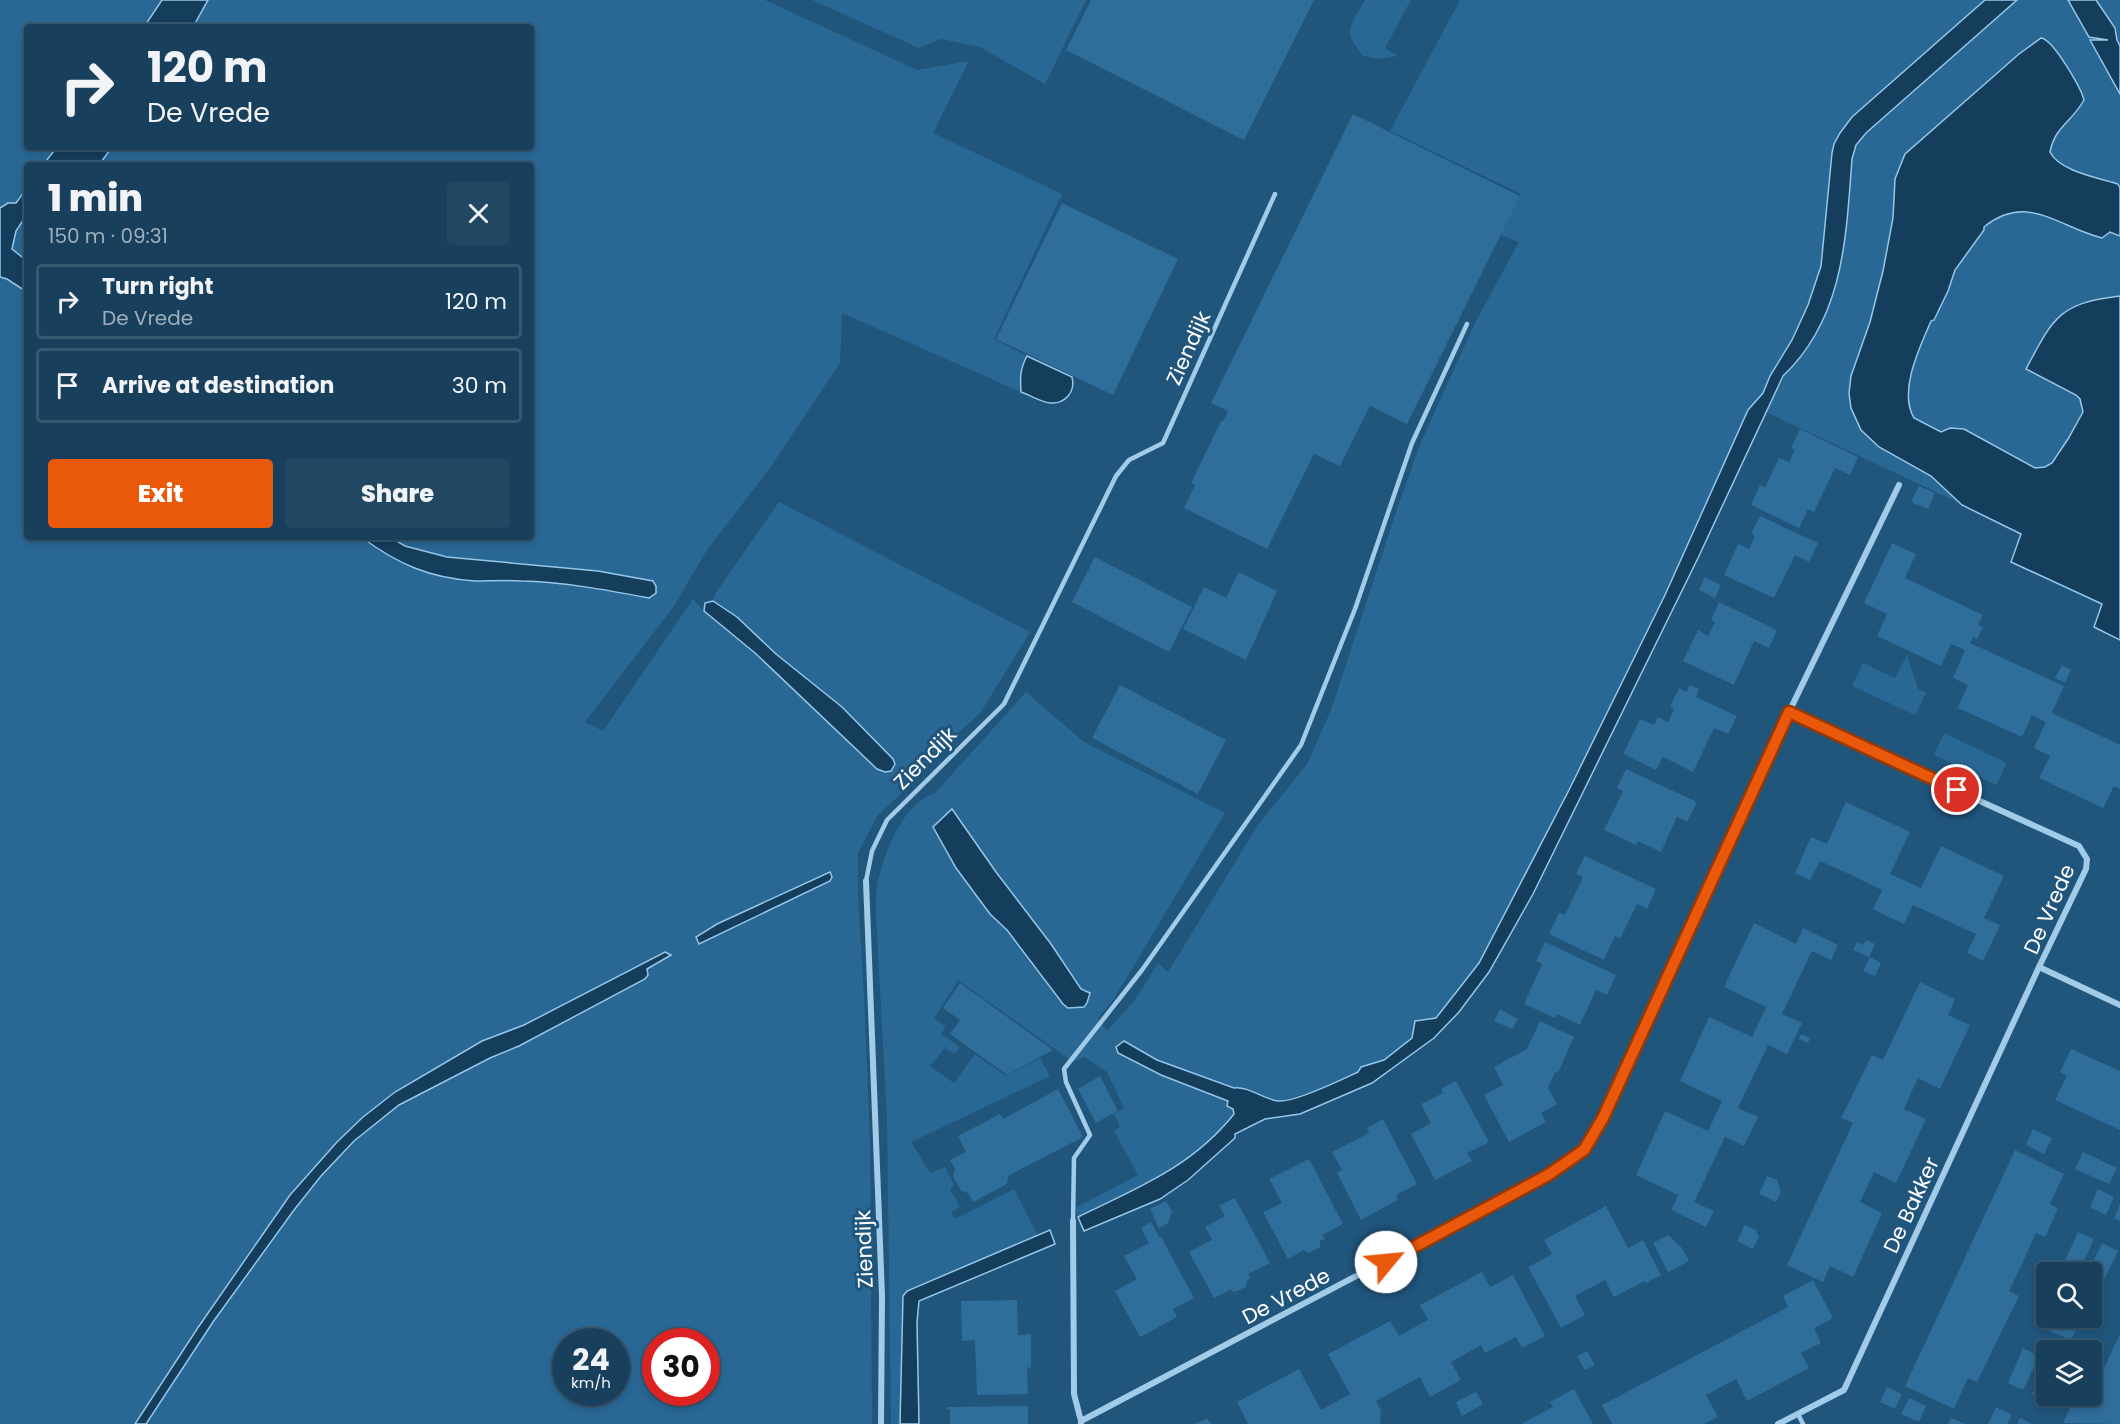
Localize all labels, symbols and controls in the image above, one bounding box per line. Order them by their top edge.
text: 120 m [147,38,268,97]
icon: right [48,48,126,126]
text: De Vrede [147,94,270,131]
text: 1 min [48,173,143,224]
button: close [447,182,510,245]
text: 150 m · 09:31 [48,222,168,250]
text: Turn right [102,271,213,302]
icon: right [51,285,84,318]
text: 120 m [445,286,507,317]
text: De Vrede [102,304,193,332]
street label: Ziendijk [1159,306,1217,390]
icon: arrive [51,369,84,402]
text: Arrive at destination [102,370,334,401]
text: 30 m [452,370,507,401]
button: Exit [48,459,273,528]
button: Share [285,459,510,528]
street label: Ziendijk [887,720,963,796]
pin [1931,764,1982,815]
icon: arrive [1940,773,1973,806]
street label: De Vrede [2016,859,2082,959]
street label: De Bakker [1876,1152,1946,1258]
street label: Ziendijk [848,1209,880,1289]
position arrow [1354,1230,1418,1294]
street label: De Vrede [1237,1261,1335,1331]
map controls [2036,1262,2102,1406]
button: search [2036,1262,2102,1328]
speed limit sign: 30 [642,1328,720,1406]
text: 24 [572,1338,610,1381]
button: layers [2036,1340,2102,1406]
text: km/h [571,1372,611,1393]

